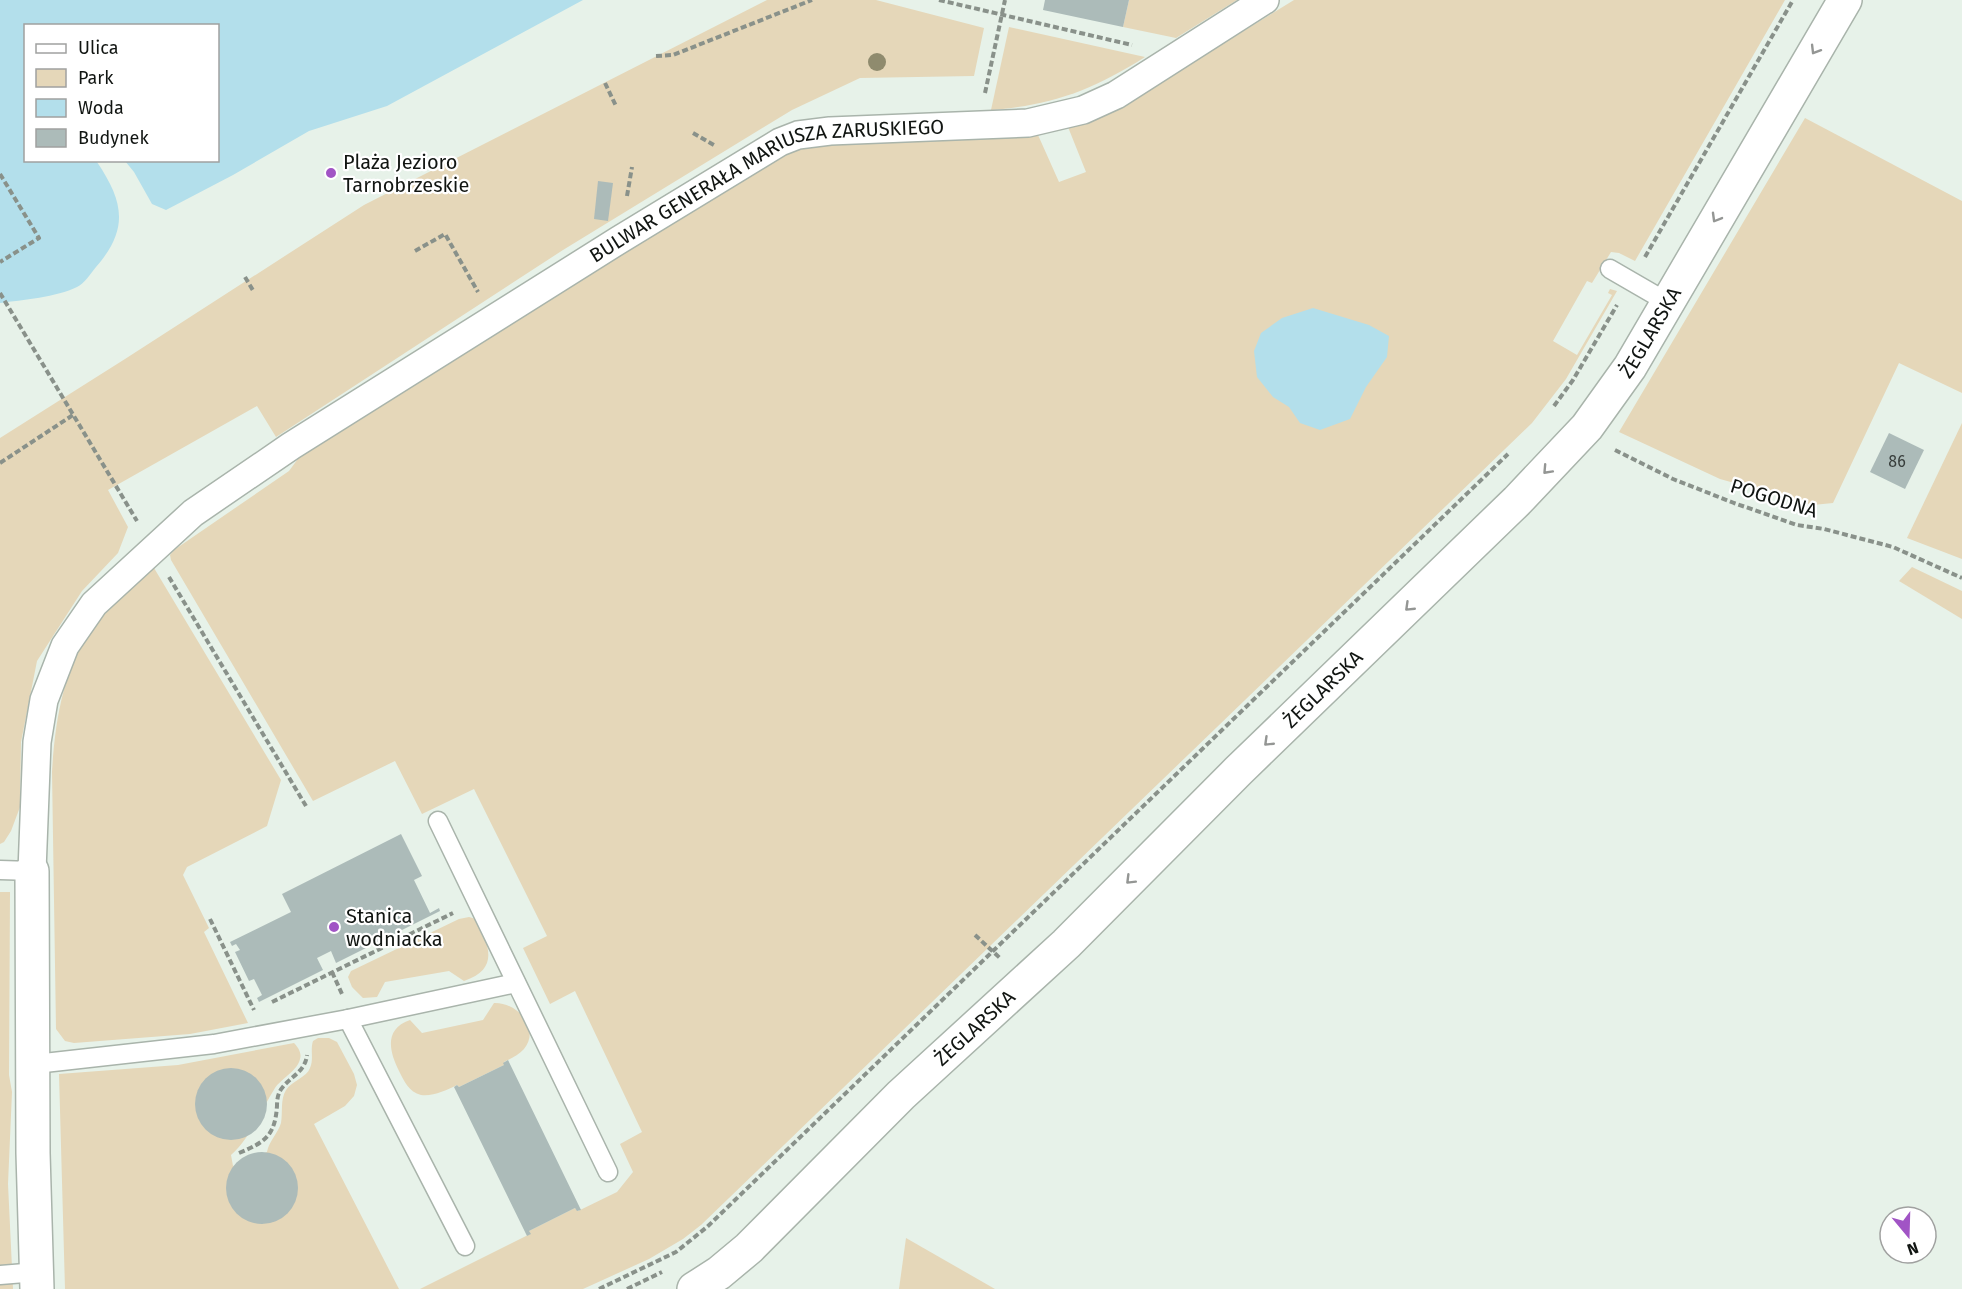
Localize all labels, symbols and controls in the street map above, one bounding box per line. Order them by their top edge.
legend [24,24,219,162]
text: Ulica [78,37,118,59]
one-way arrow [1810,44,1822,54]
text: Park [78,67,114,89]
text: Woda [78,97,124,119]
street label: BULWAR GENERAŁA MARIUSZA ZARUSKIEGO [585,114,945,268]
text: Budynek [78,127,149,149]
place label: Plaża Jezioro Tarnobrzeskie [343,150,469,197]
marker: Plaża Jezioro Tarnobrzeskie [324,166,338,180]
one-way arrow [1712,212,1723,222]
street label: ŻEGLARSKA [1614,282,1686,383]
house number: 86 [1888,452,1906,471]
one-way arrow [1543,463,1554,473]
street label: POGODNA [1727,473,1821,523]
one-way arrow [1405,599,1416,610]
street label: ŻEGLARSKA [1278,645,1368,733]
one-way arrow [1264,734,1275,745]
one-way arrow [1126,873,1137,883]
place label: Stanica wodniacka [346,904,443,951]
marker: Stanica wodniacka [327,920,341,934]
street label: ŻEGLARSKA [929,984,1020,1071]
north arrow [1878,1205,1938,1265]
text: N [1905,1238,1921,1259]

